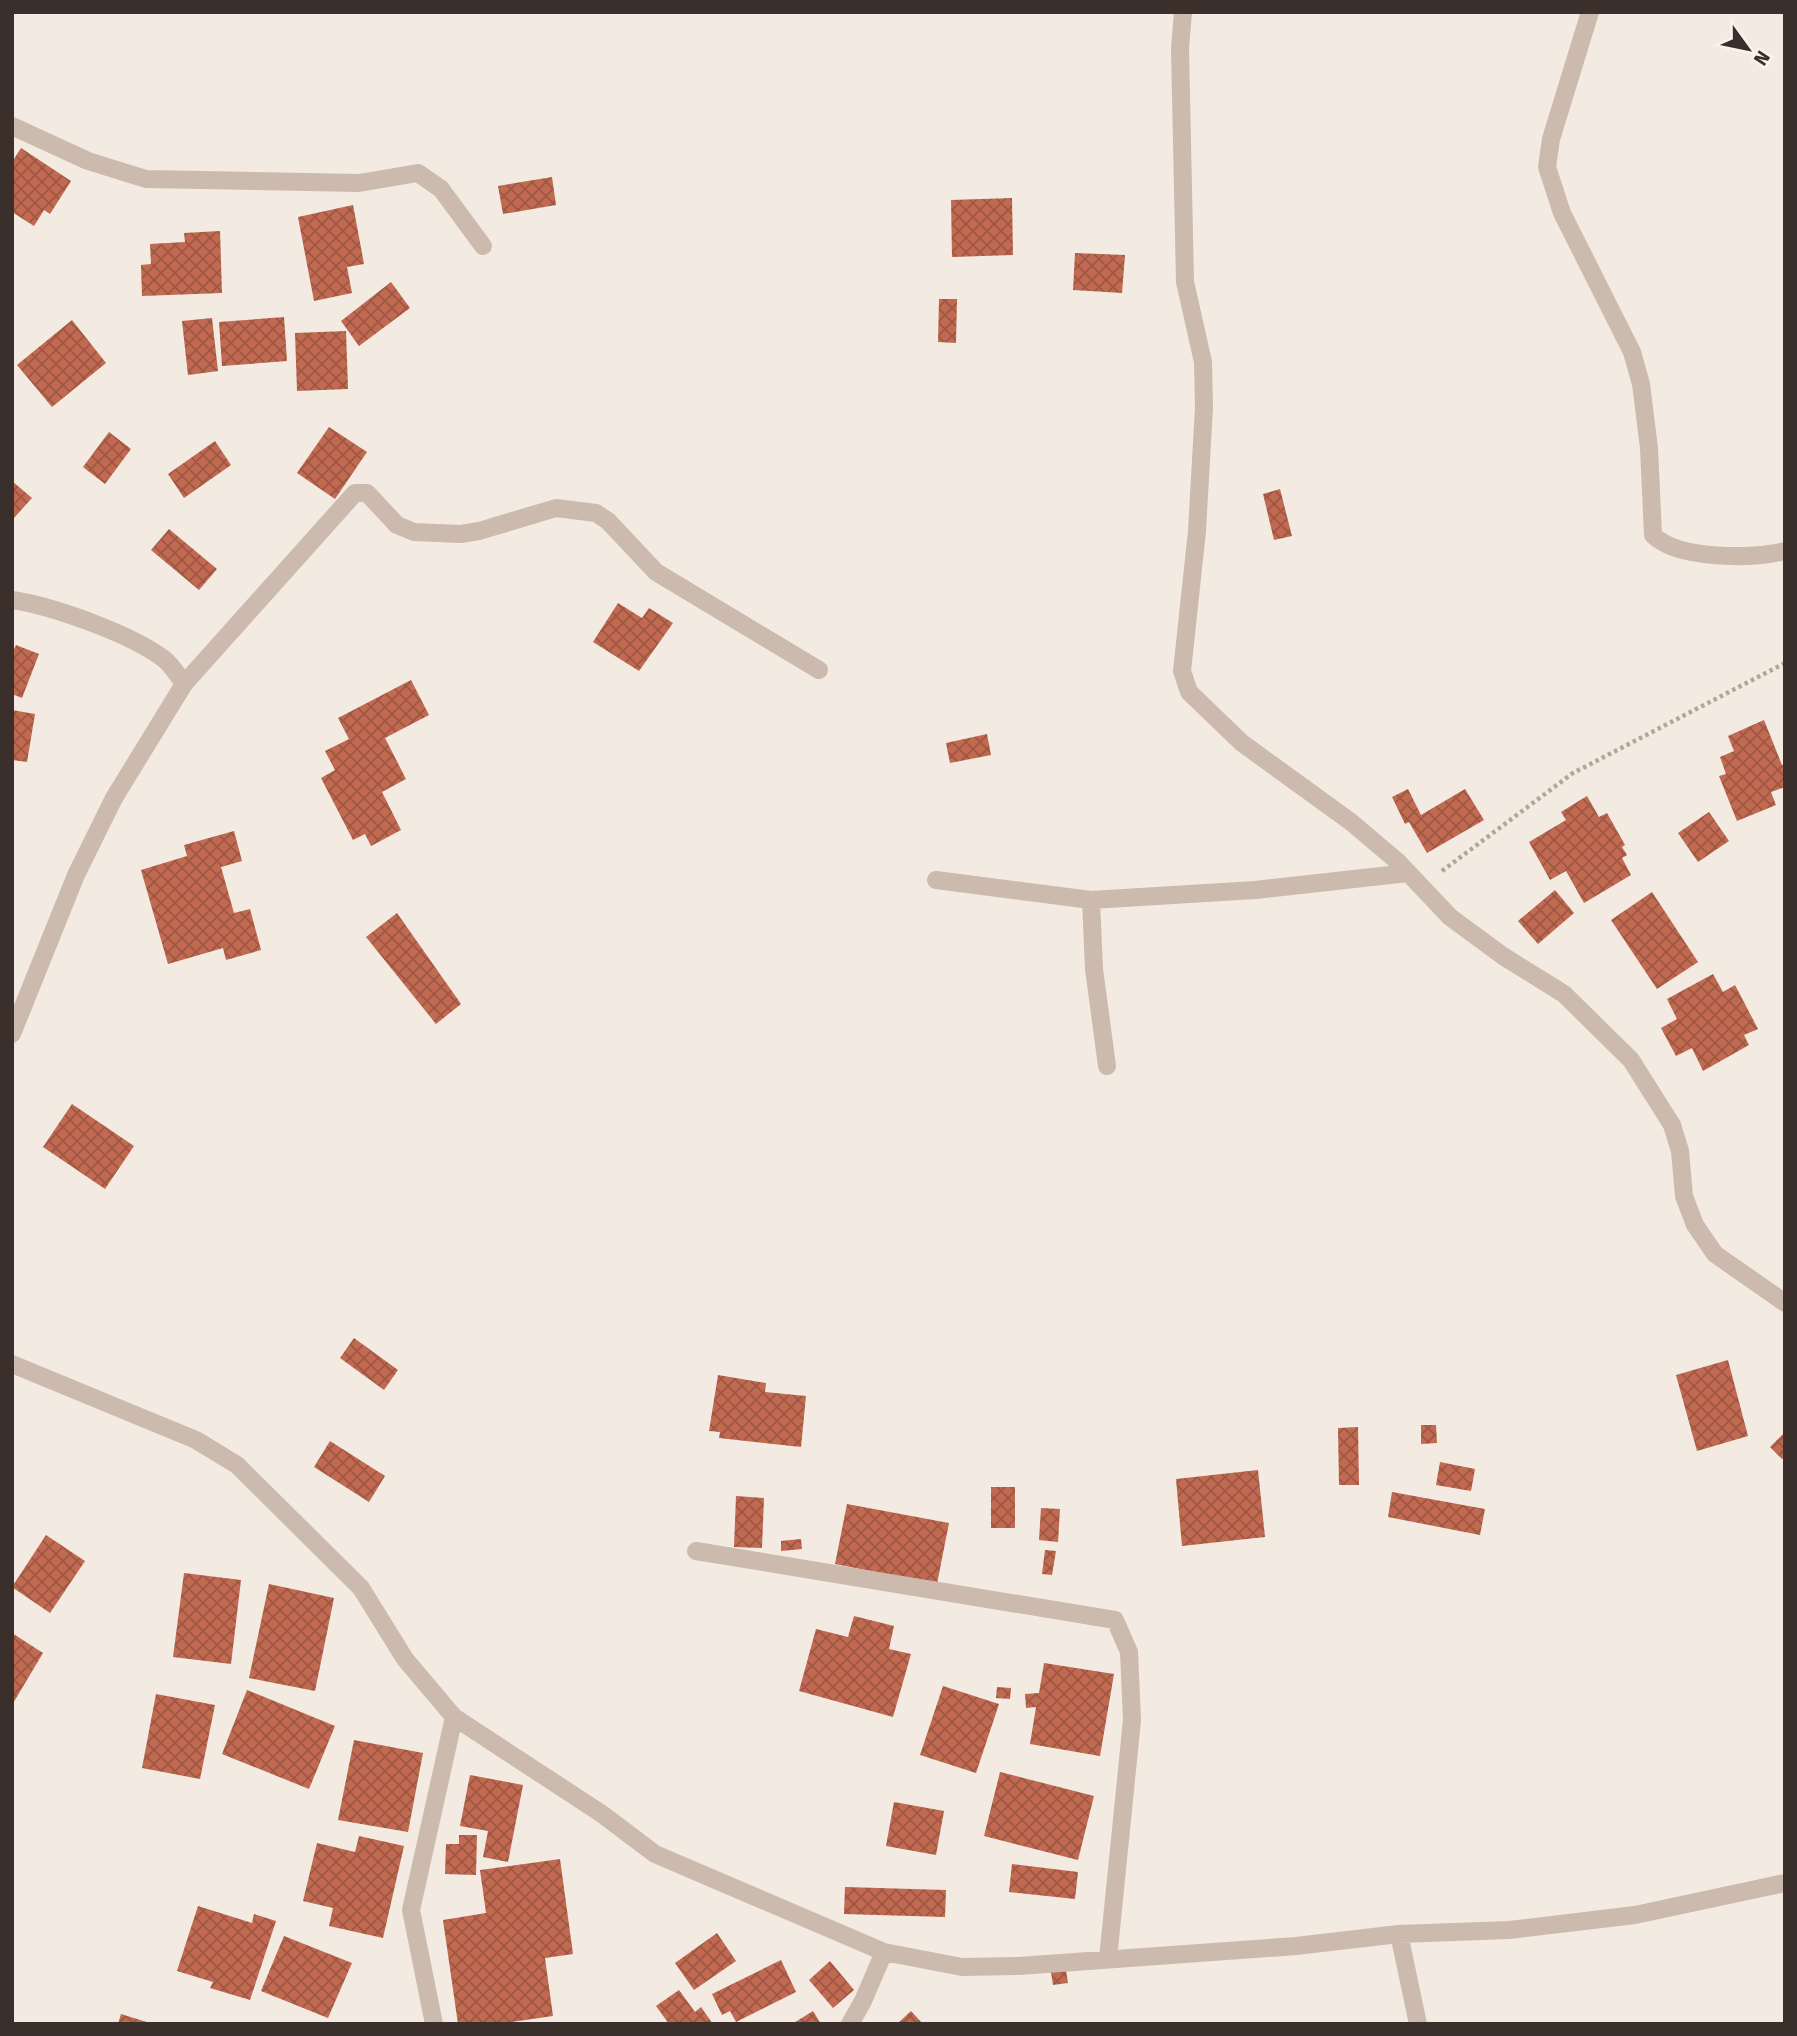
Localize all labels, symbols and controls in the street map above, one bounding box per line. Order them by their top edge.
north arrow [1713,14,1783,84]
text: N [1749,46,1775,70]

